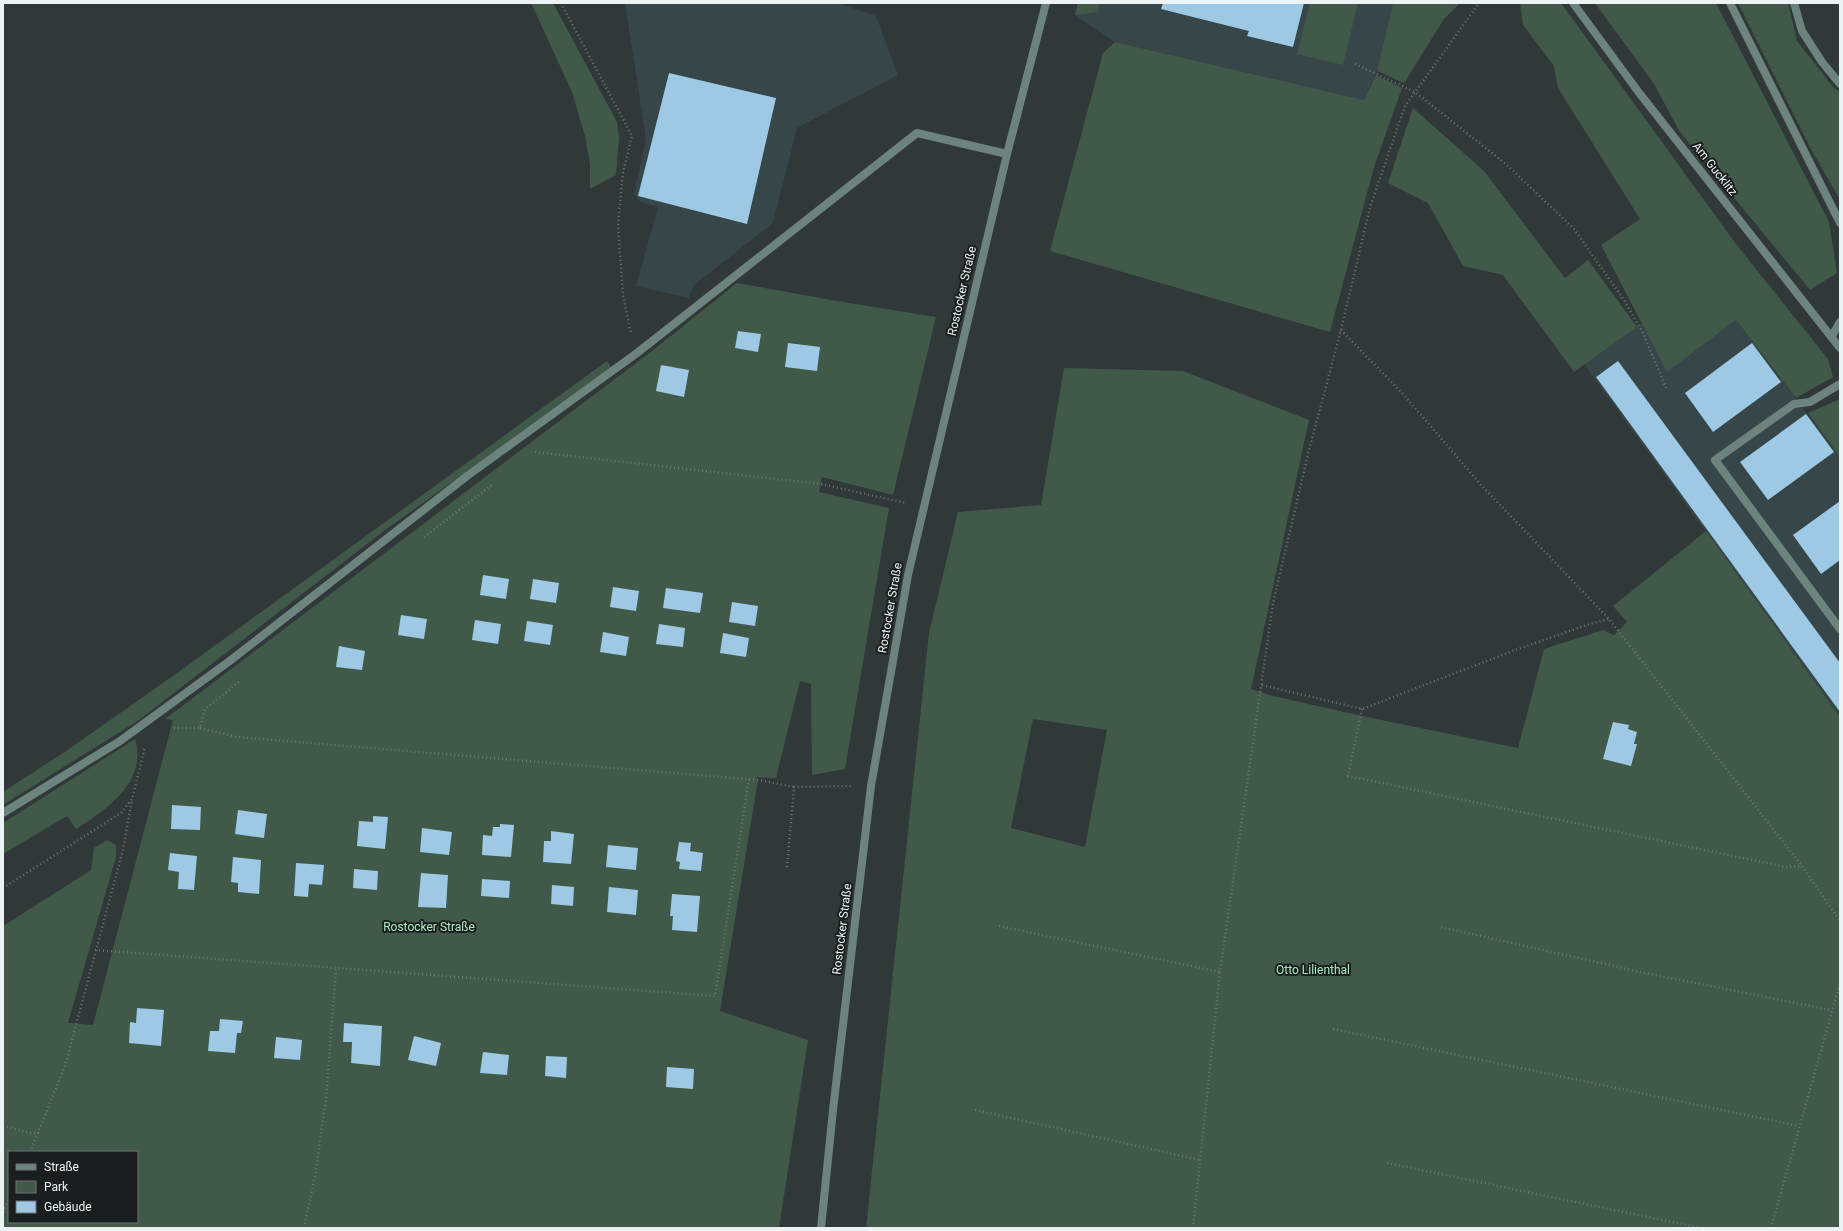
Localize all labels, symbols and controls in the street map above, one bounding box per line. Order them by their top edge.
street label: Am Gucklitz [1690,139,1740,199]
street label: Rostocker Straße [945,245,979,337]
street label: Rostocker Straße [875,562,905,654]
street label: Rostocker Straße [829,883,855,975]
park label: Rostocker Straße [383,920,475,934]
park label: Otto Lilienthal [1276,963,1350,977]
legend [8,1151,138,1223]
text: Straße [44,1160,79,1174]
text: Park [44,1180,69,1194]
text: Gebäude [44,1200,92,1214]

